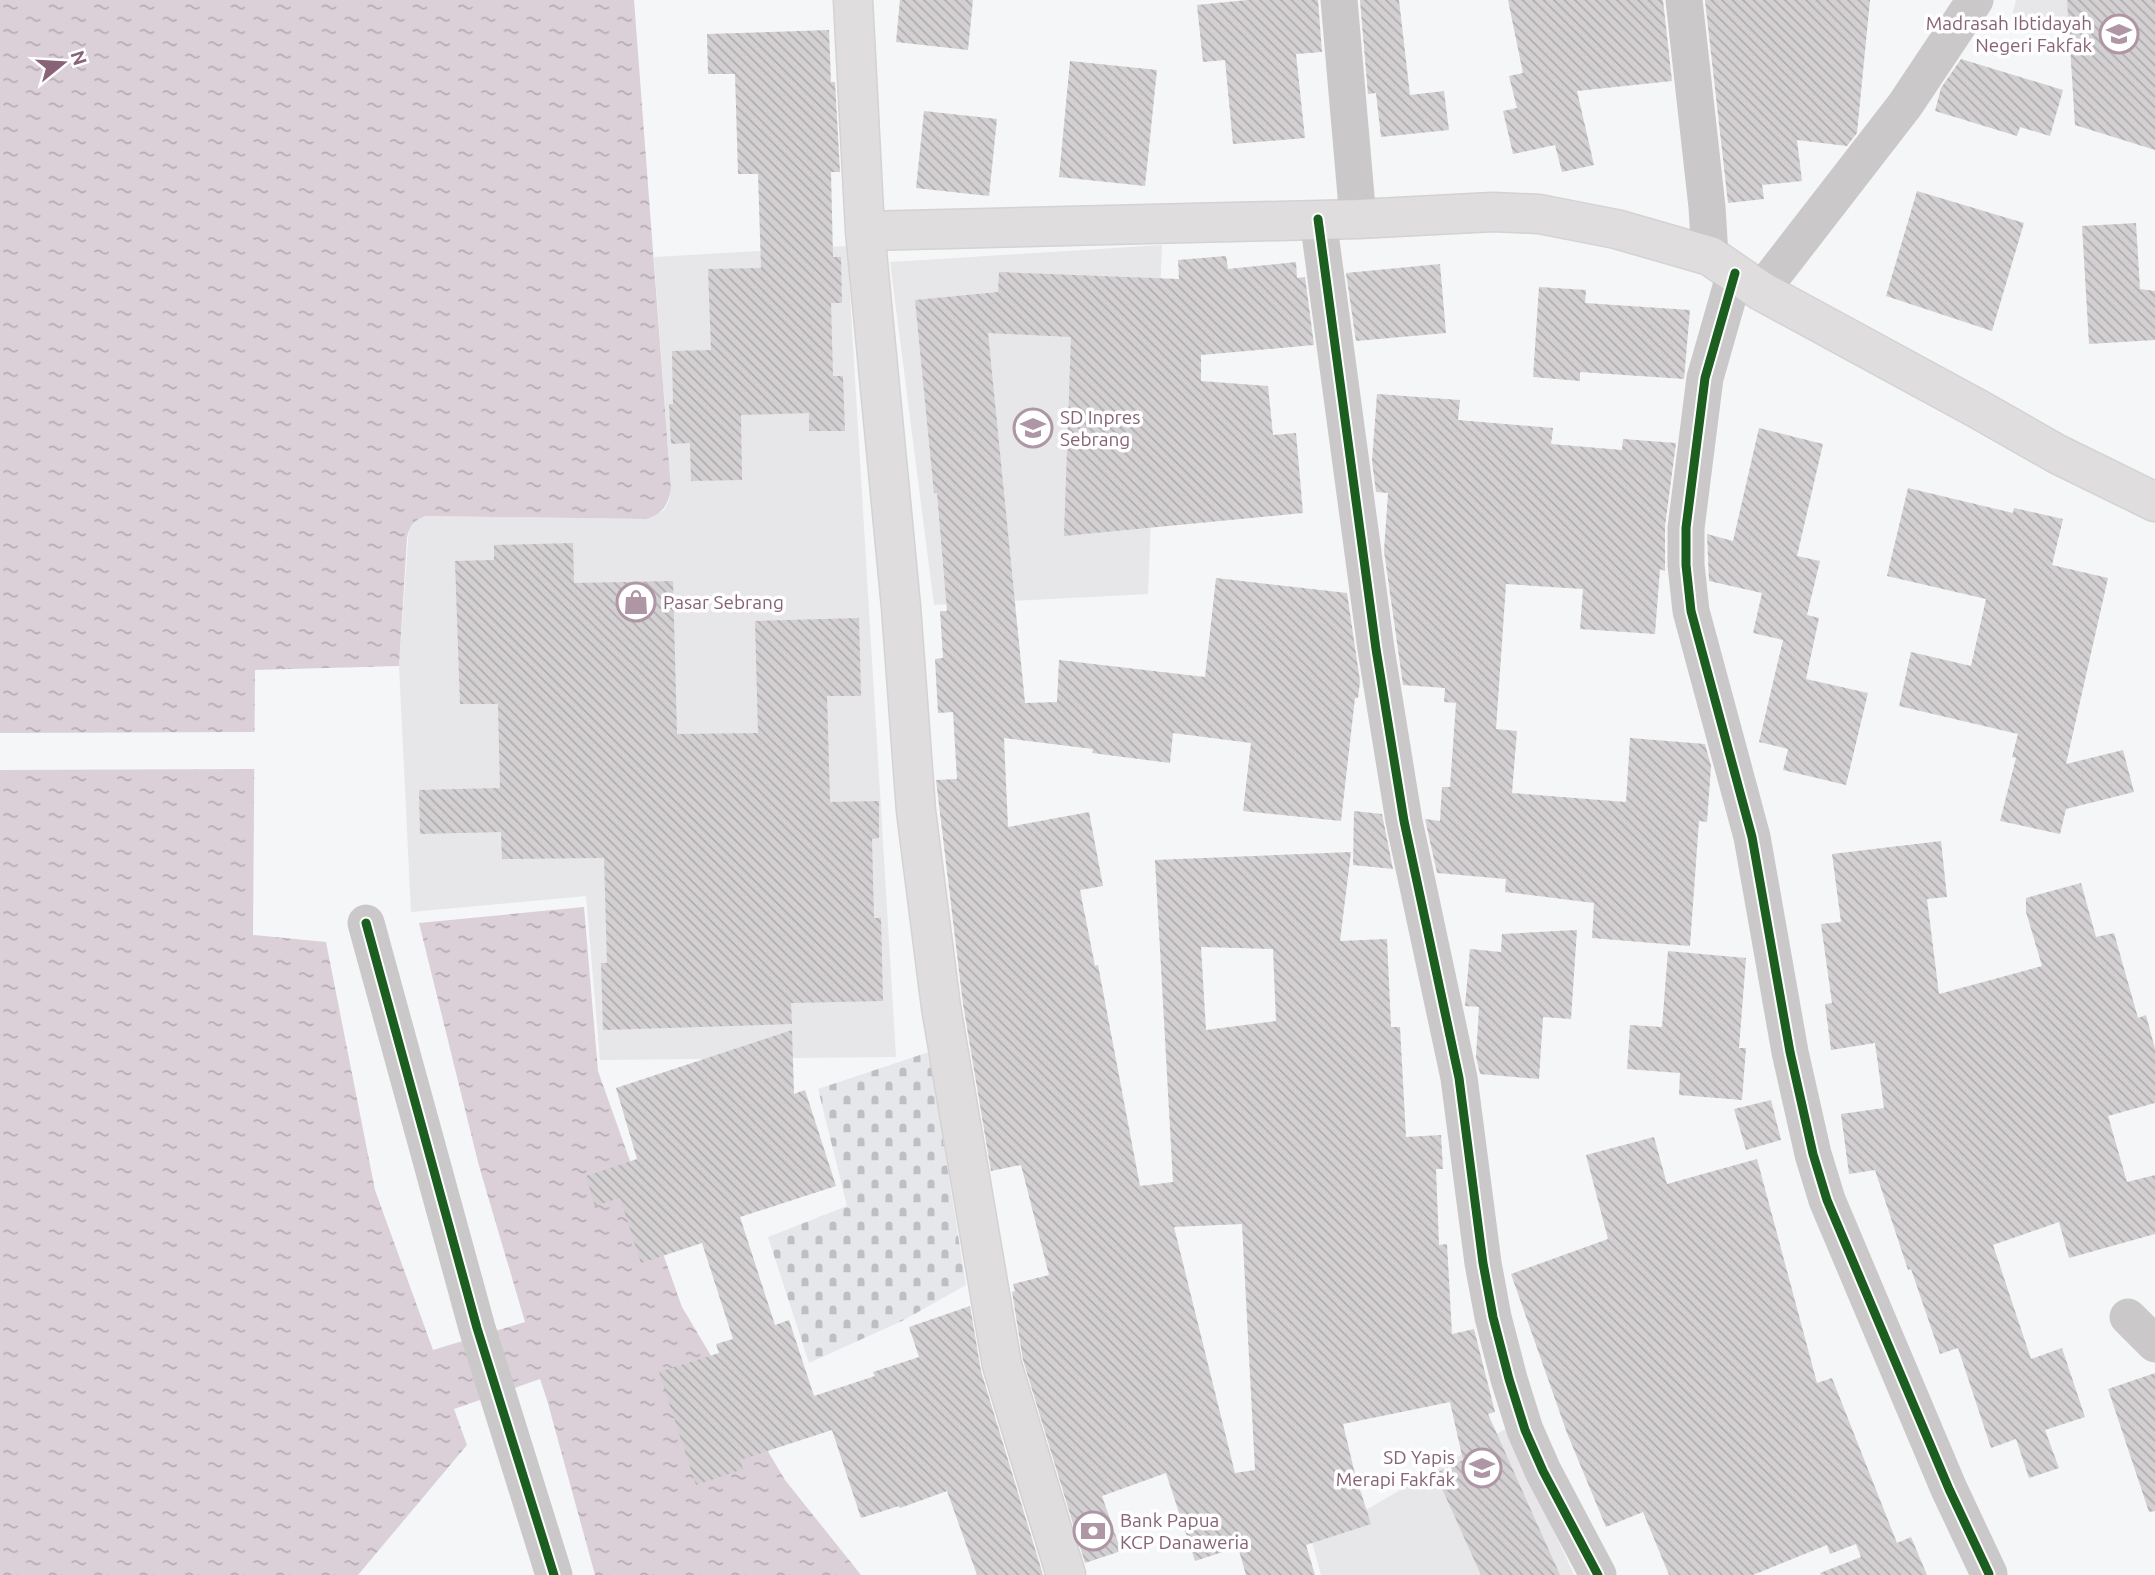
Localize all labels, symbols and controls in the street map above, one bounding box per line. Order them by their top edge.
place label: Madrasah Ibtidayah Negeri Fakfak [1926,12,2092,56]
school or university icon: Madrasah Ibtidayah Negeri Fakfak [2098,13,2140,55]
north arrow [28,28,98,98]
text: N [67,48,92,68]
place label: SD Inpres Sebrang [1060,406,1140,450]
school or university icon: SD Inpres Sebrang [1012,407,1054,449]
shop icon: Pasar Sebrang [615,581,657,623]
place label: Pasar Sebrang [663,591,784,613]
place label: SD Yapis Merapi Fakfak [1336,1446,1455,1490]
school or university icon: SD Yapis Merapi Fakfak [1461,1447,1503,1489]
place label: Bank Papua KCP Danaweria [1120,1509,1249,1553]
bank icon: Bank Papua KCP Danaweria [1072,1510,1114,1552]

